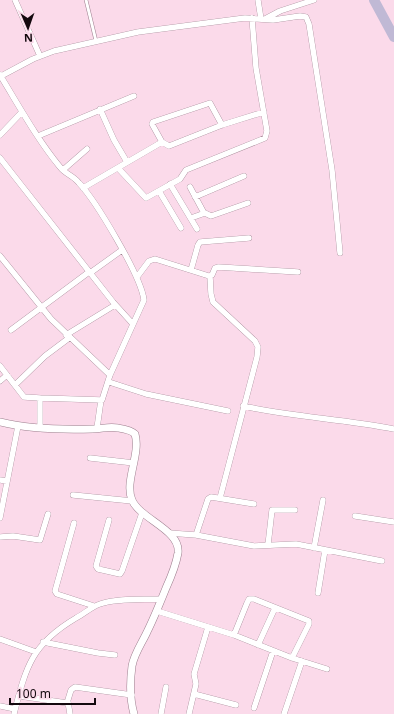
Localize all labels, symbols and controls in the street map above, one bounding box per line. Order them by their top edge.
north arrow [8,8,48,48]
text: N [24,31,33,46]
scale bar [10,680,95,706]
text: 100 m [16,685,51,702]

